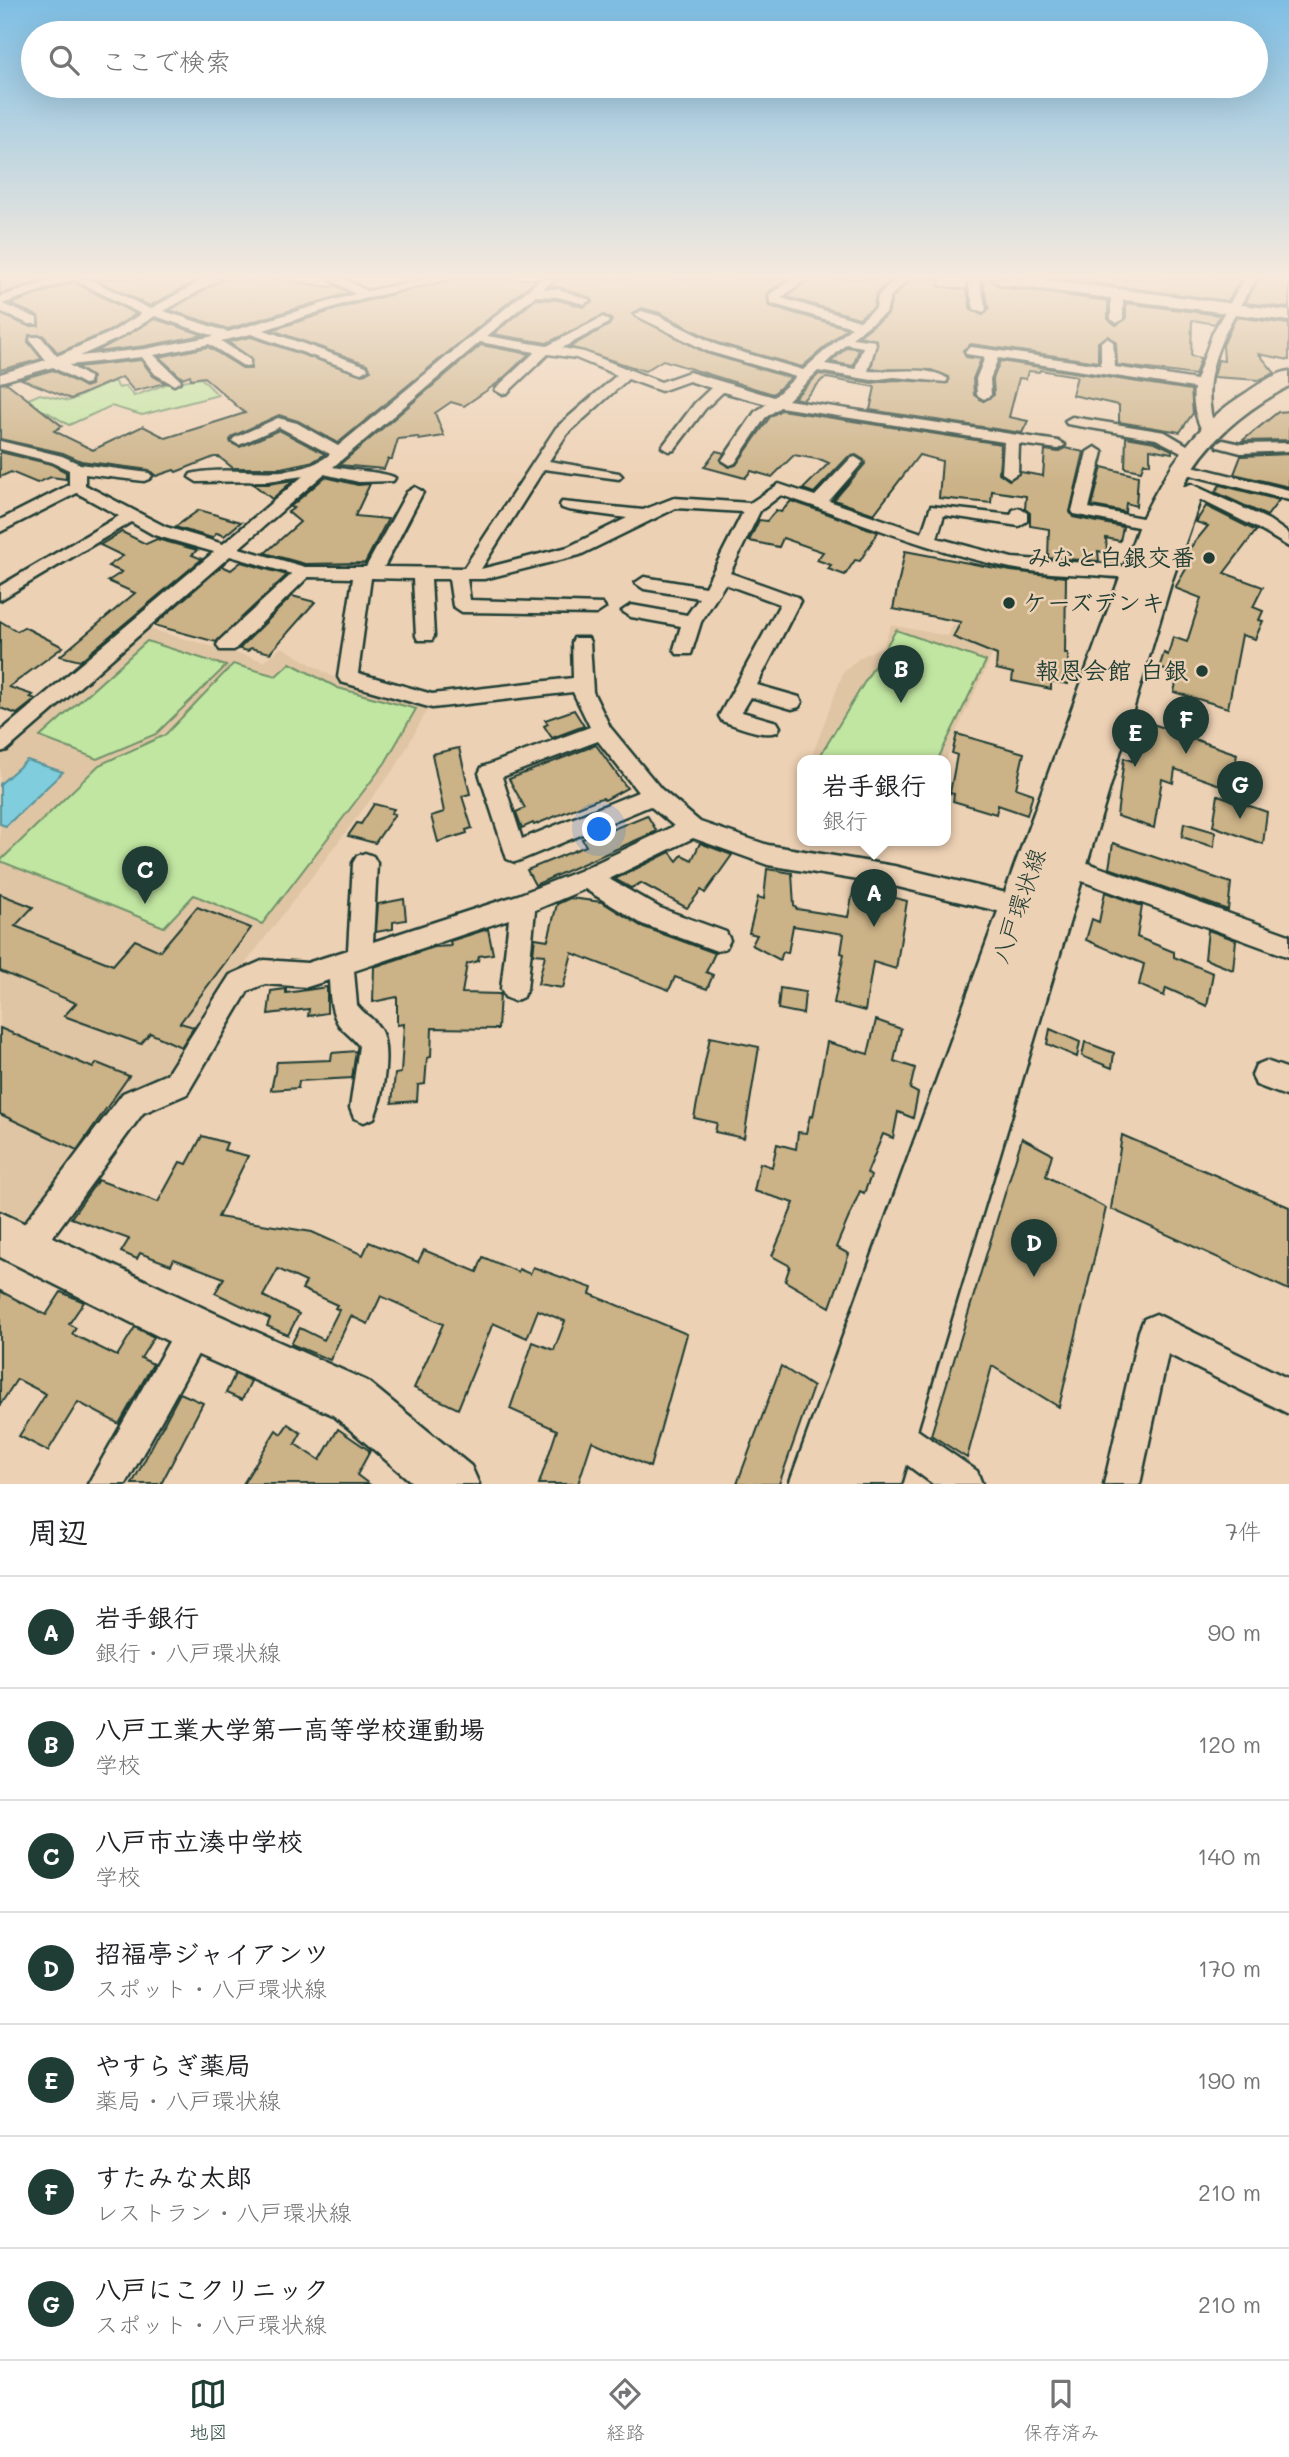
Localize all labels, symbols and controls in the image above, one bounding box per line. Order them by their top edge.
search box [21,21,1268,98]
icon: search [45,41,83,79]
text: ここで検索 [101,44,231,78]
place label: みなと白銀交番 [1027,541,1195,572]
marker: みなと白銀交番 [1201,550,1217,566]
place label: ケーズデンキ [1023,586,1165,617]
marker: ケーズデンキ [1001,595,1017,611]
pin: B [878,645,924,703]
place label: 報恩会館 白銀 [1035,654,1188,685]
marker: 報恩会館 白銀 [1194,663,1210,679]
pin: F [1163,696,1209,754]
pin: E [1112,709,1158,767]
popup [797,755,951,846]
pin: G [1217,761,1263,819]
text: 岩手銀行 [822,768,926,802]
text: 銀行 [822,805,868,835]
your location [582,812,616,846]
street label: 八戸環状線 [983,844,1052,967]
pin: C [122,846,168,904]
pin: A [851,869,897,927]
pin: D [1011,1219,1057,1277]
text: 周辺 [28,1511,88,1551]
text: 7件 [1225,1516,1261,1546]
text: 岩手銀行 [95,1600,199,1634]
text: A [43,1617,59,1647]
text: 90 m [1208,1617,1261,1647]
text: 銀行 · 八戸環状線 [95,1637,281,1667]
text: 八戸工業大学第一高等学校運動場 [95,1712,485,1746]
text: B [43,1729,59,1759]
text: 120 m [1198,1729,1261,1759]
text: 学校 [95,1749,141,1779]
text: 八戸市立湊中学校 [95,1824,303,1858]
text: C [42,1841,60,1871]
text: 140 m [1197,1841,1261,1871]
text: 学校 [95,1861,141,1891]
text: 招福亭ジャイアンツ [95,1936,329,1970]
text: D [43,1953,59,1983]
text: 170 m [1198,1953,1261,1983]
text: スポット · 八戸環状線 [95,1973,327,2003]
text: やすらぎ薬局 [95,2048,251,2082]
text: E [44,2065,58,2095]
text: 190 m [1197,2065,1261,2095]
text: 薬局 · 八戸環状線 [95,2085,281,2115]
text: すたみな太郎 [95,2160,252,2194]
text: F [44,2177,58,2207]
text: 210 m [1198,2177,1261,2207]
text: レストラン · 八戸環状線 [95,2197,352,2227]
text: 八戸にこクリニック [95,2272,329,2306]
text: G [42,2289,60,2319]
text: 210 m [1198,2289,1261,2319]
text: スポット · 八戸環状線 [95,2309,327,2339]
tab: 地図 [189,2375,228,2444]
tab: 経路 [606,2375,645,2444]
tab: 保存済み [1023,2375,1100,2444]

